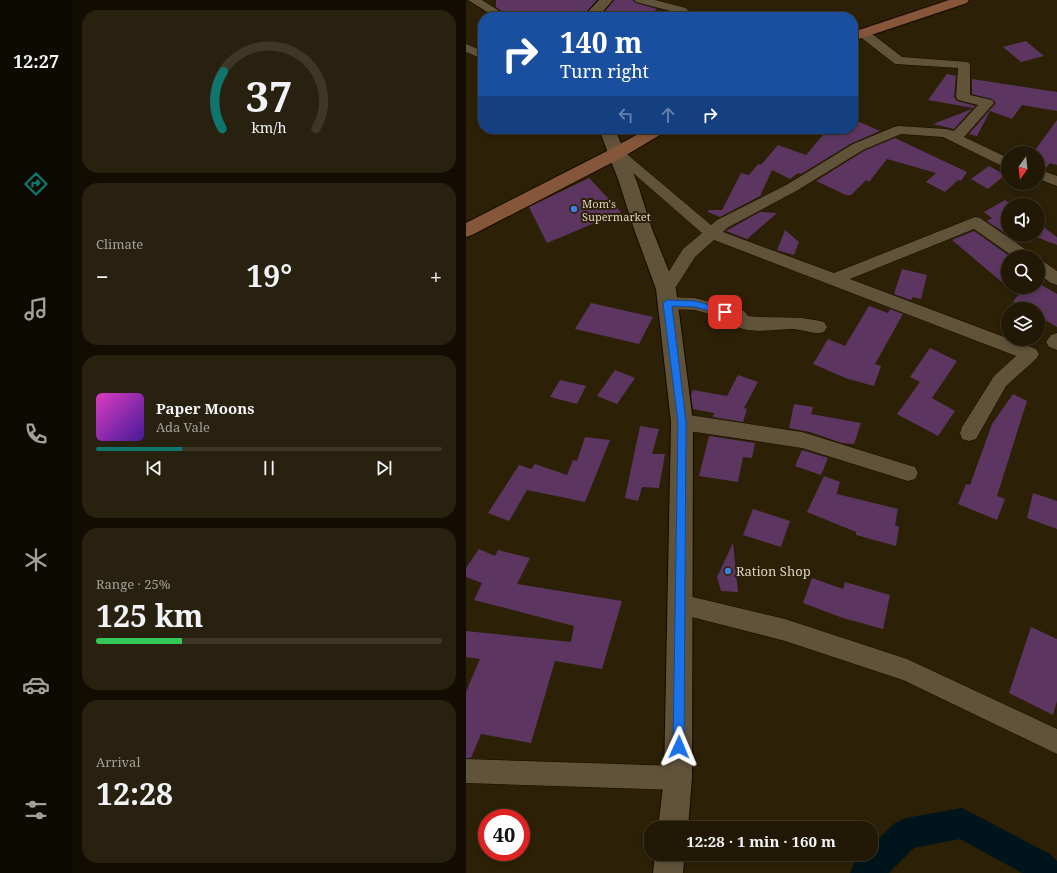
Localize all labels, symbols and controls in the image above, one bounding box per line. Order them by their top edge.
text: 140 m [560,23,642,61]
icon: right [494,28,546,80]
text: 12:27 [13,49,59,73]
text: Turn right [560,59,649,83]
text: 37 [245,68,293,124]
icon: left [615,104,637,126]
icon: ahead [657,104,679,126]
icon: right [699,104,721,126]
text: km/h [251,118,287,137]
north arrow [1001,146,1045,190]
map controls [1001,146,1045,346]
icon: directions [22,170,50,198]
place label: Mom's Supermarket [582,196,651,224]
button: sound [1001,198,1045,242]
marker: Mom's Supermarket [569,204,579,214]
text: Climate [96,235,143,253]
button: search [1001,250,1045,294]
text: 19° [246,255,292,296]
text: − [96,261,109,291]
text: + [430,261,442,291]
icon: music [22,295,50,323]
pin [708,295,742,329]
icon: arrive [714,301,736,323]
button: layers [1001,302,1045,346]
text: Paper Moons [156,398,255,418]
text: Ada Vale [156,418,210,436]
icon: phone [22,420,50,448]
icon: previous [143,457,165,479]
icon: pause [258,457,280,479]
icon: next [373,457,395,479]
icon: climate [22,546,50,574]
place label: Ration Shop [736,562,811,580]
marker: Ration Shop [723,566,733,576]
text: Range · 25% [96,575,170,593]
text: 125 km [96,595,203,636]
icon: car [22,671,50,699]
position arrow [658,726,700,768]
text: Arrival [96,753,140,771]
text: 12:28 [96,773,173,814]
icon: filters [22,796,50,824]
speed limit sign: 40 [478,809,530,861]
text: 12:28 · 1 min · 160 m [686,831,836,851]

